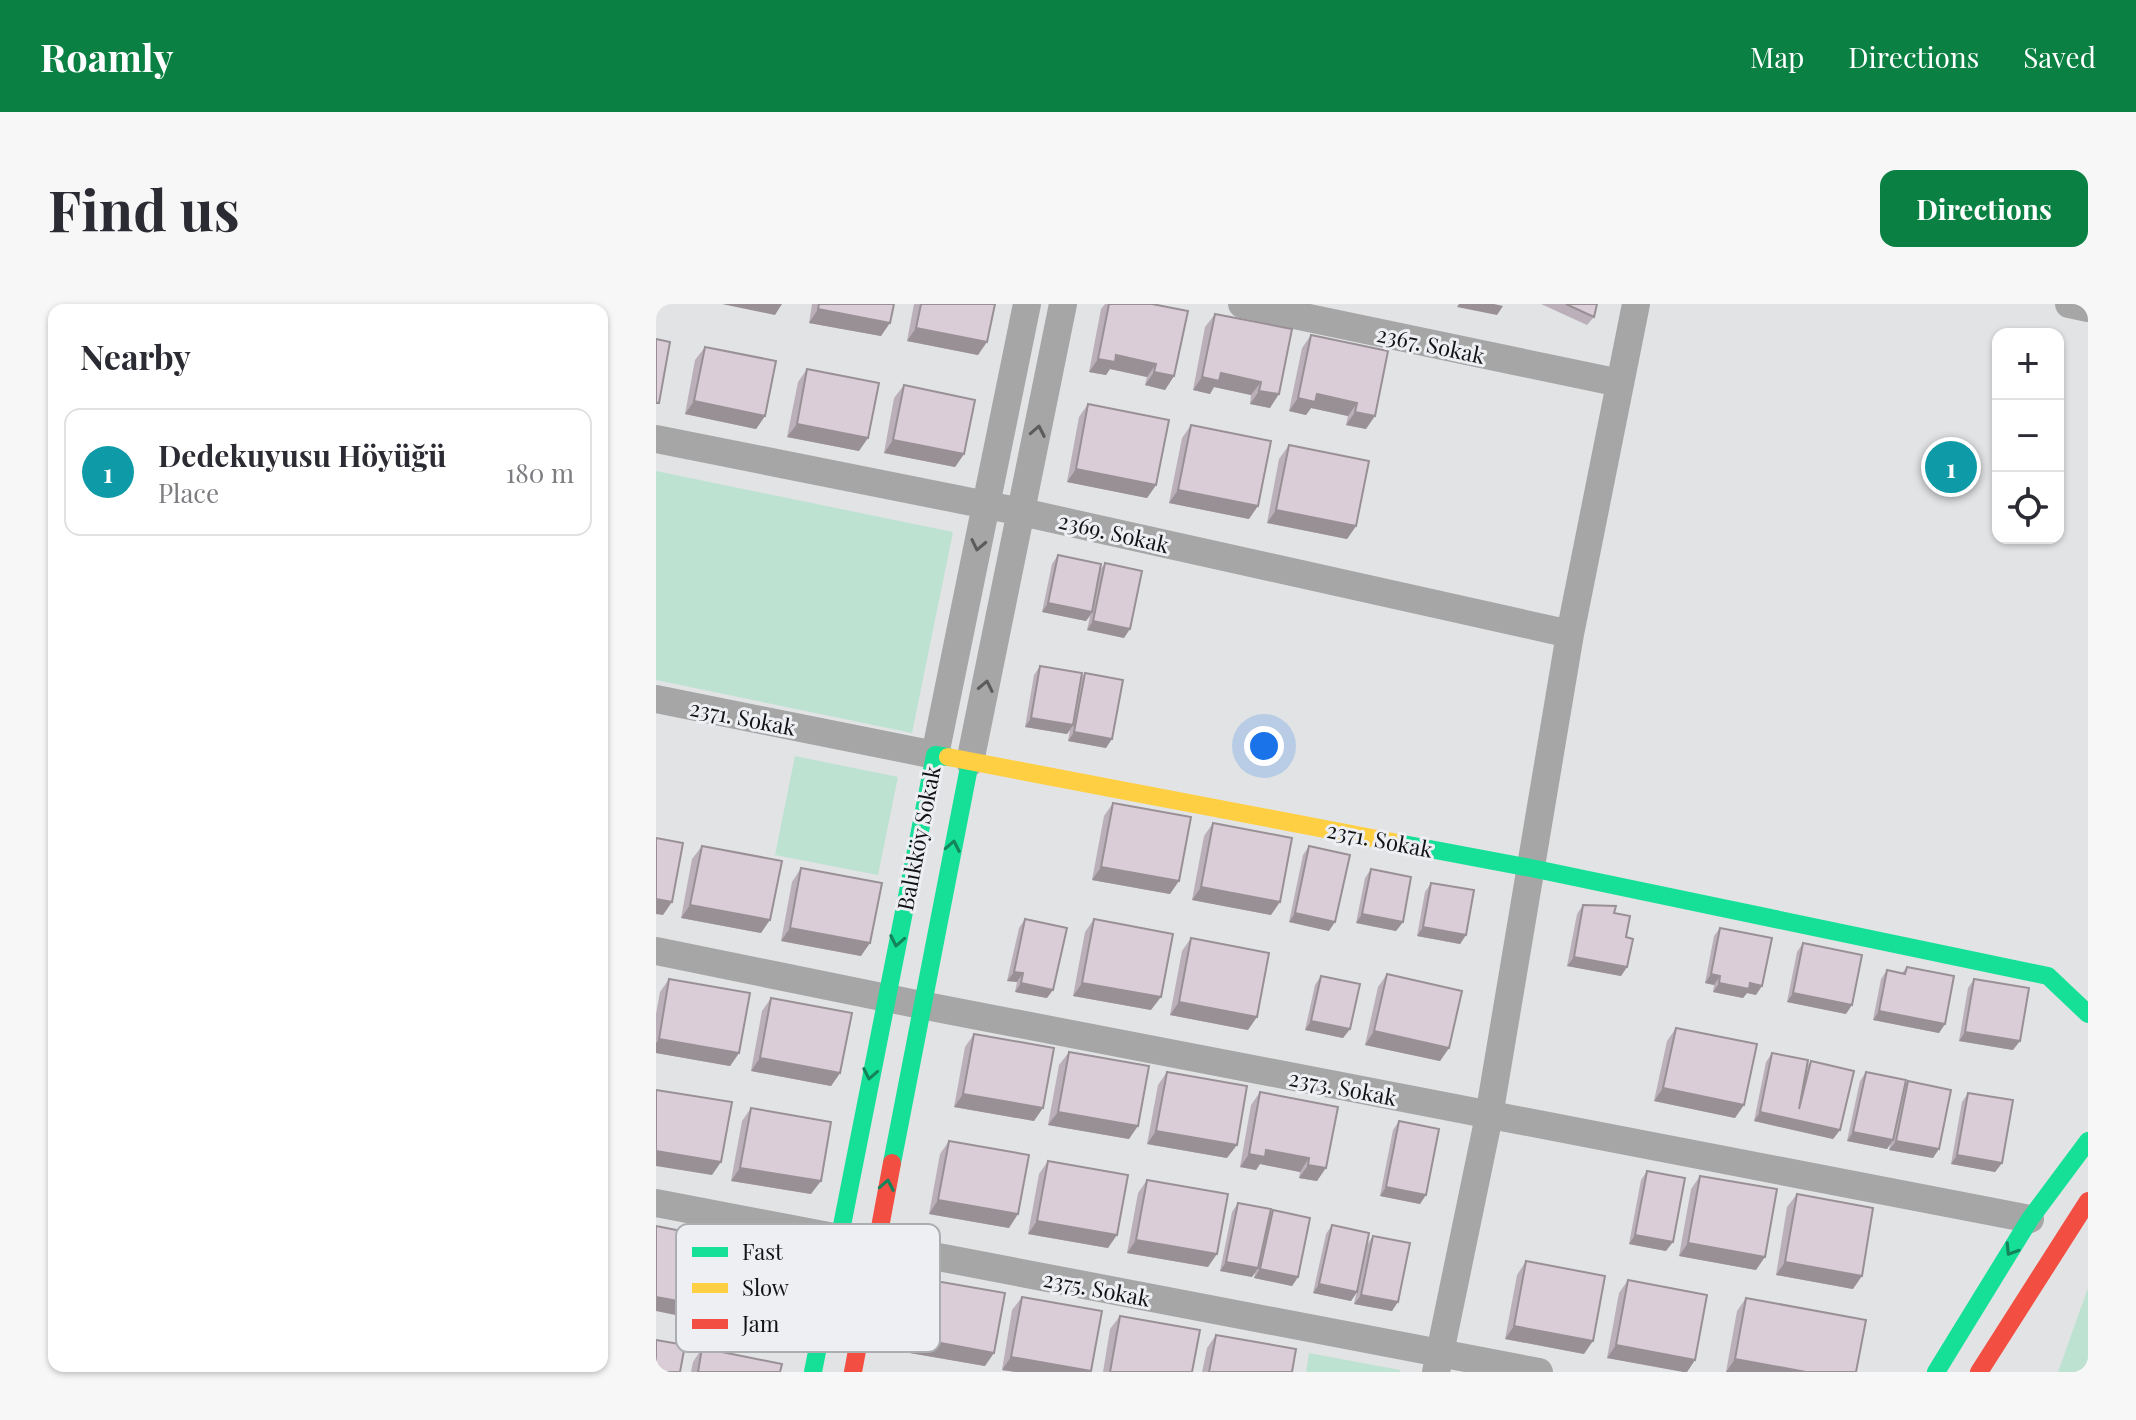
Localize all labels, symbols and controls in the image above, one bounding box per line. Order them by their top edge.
text: Roamly [40,31,173,82]
text: Map [1750,38,1804,75]
text: Directions [1848,38,1979,75]
text: Saved [2023,38,2096,75]
button: Directions [1880,170,2088,247]
text: Find us [48,171,240,246]
street label: 2367. Sokak [1374,318,1488,370]
map controls [1992,328,2064,544]
button: + [1992,328,2064,400]
text: Nearby [80,333,191,379]
button: − [1992,400,2064,472]
one-way arrow [1028,424,1045,438]
text: Dedekuyusu Höyüğü [158,435,446,475]
pin: 1 [1925,437,1977,497]
text: 1 [103,455,113,490]
text: 180 m [506,455,574,490]
button: locate [1992,472,2064,544]
text: Place [158,475,219,510]
street label: 2369. Sokak [1056,505,1172,559]
one-way arrow [970,538,987,551]
one-way arrow [977,680,994,693]
street label: 2371. Sokak [688,692,798,742]
your location [1244,726,1284,766]
street label: Balıkköy Sokak [889,763,947,913]
street label: 2371. Sokak [1325,814,1435,864]
one-way arrow [944,840,961,853]
one-way arrow [889,934,906,948]
street label: 2373. Sokak [1287,1062,1399,1112]
one-way arrow [863,1068,880,1081]
one-way arrow [878,1179,895,1192]
legend [676,1224,940,1352]
text: Fast [742,1236,784,1266]
one-way arrow [2006,1241,2021,1256]
street label: 2375. Sokak [1041,1263,1153,1313]
text: Slow [742,1272,789,1302]
text: Jam [741,1308,780,1338]

